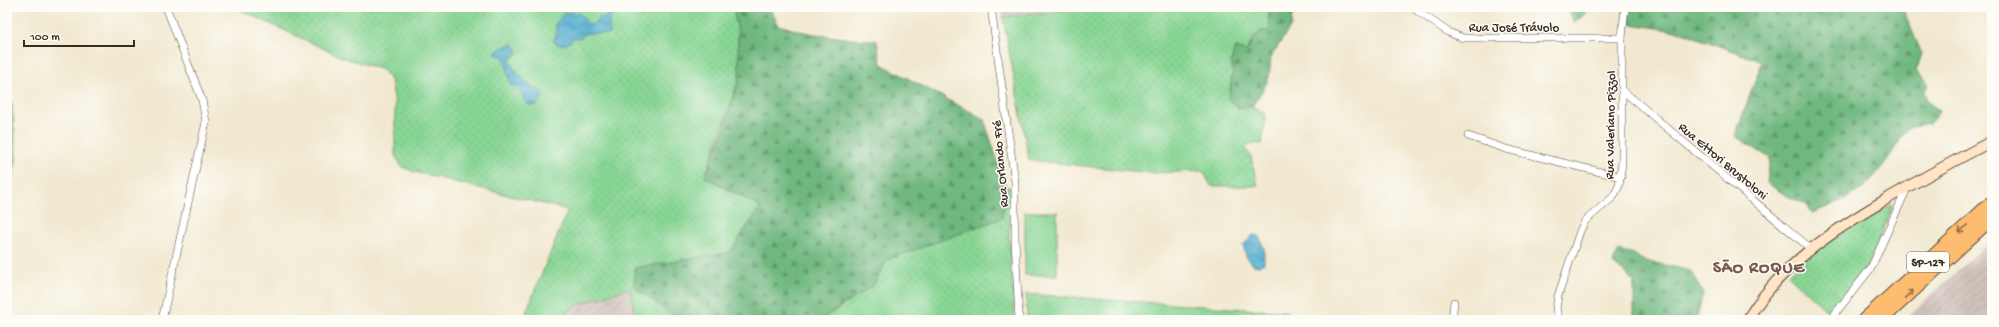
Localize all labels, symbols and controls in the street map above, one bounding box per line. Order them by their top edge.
street label: Rua José Trávolo [1469,21,1559,36]
scale bar [24,22,134,48]
text: 100 m [29,31,60,45]
street label: Rua Valeriano Pizzol [1603,70,1620,180]
street label: Rua Orlando Fré [990,119,1013,208]
street label: Rua Ettori Brustoloni [1675,120,1770,204]
one-way arrow [1958,225,1968,234]
road number: SP-127 [1907,252,1949,272]
district label: SÃO ROQUE [1713,259,1805,279]
one-way arrow [1904,289,1914,298]

